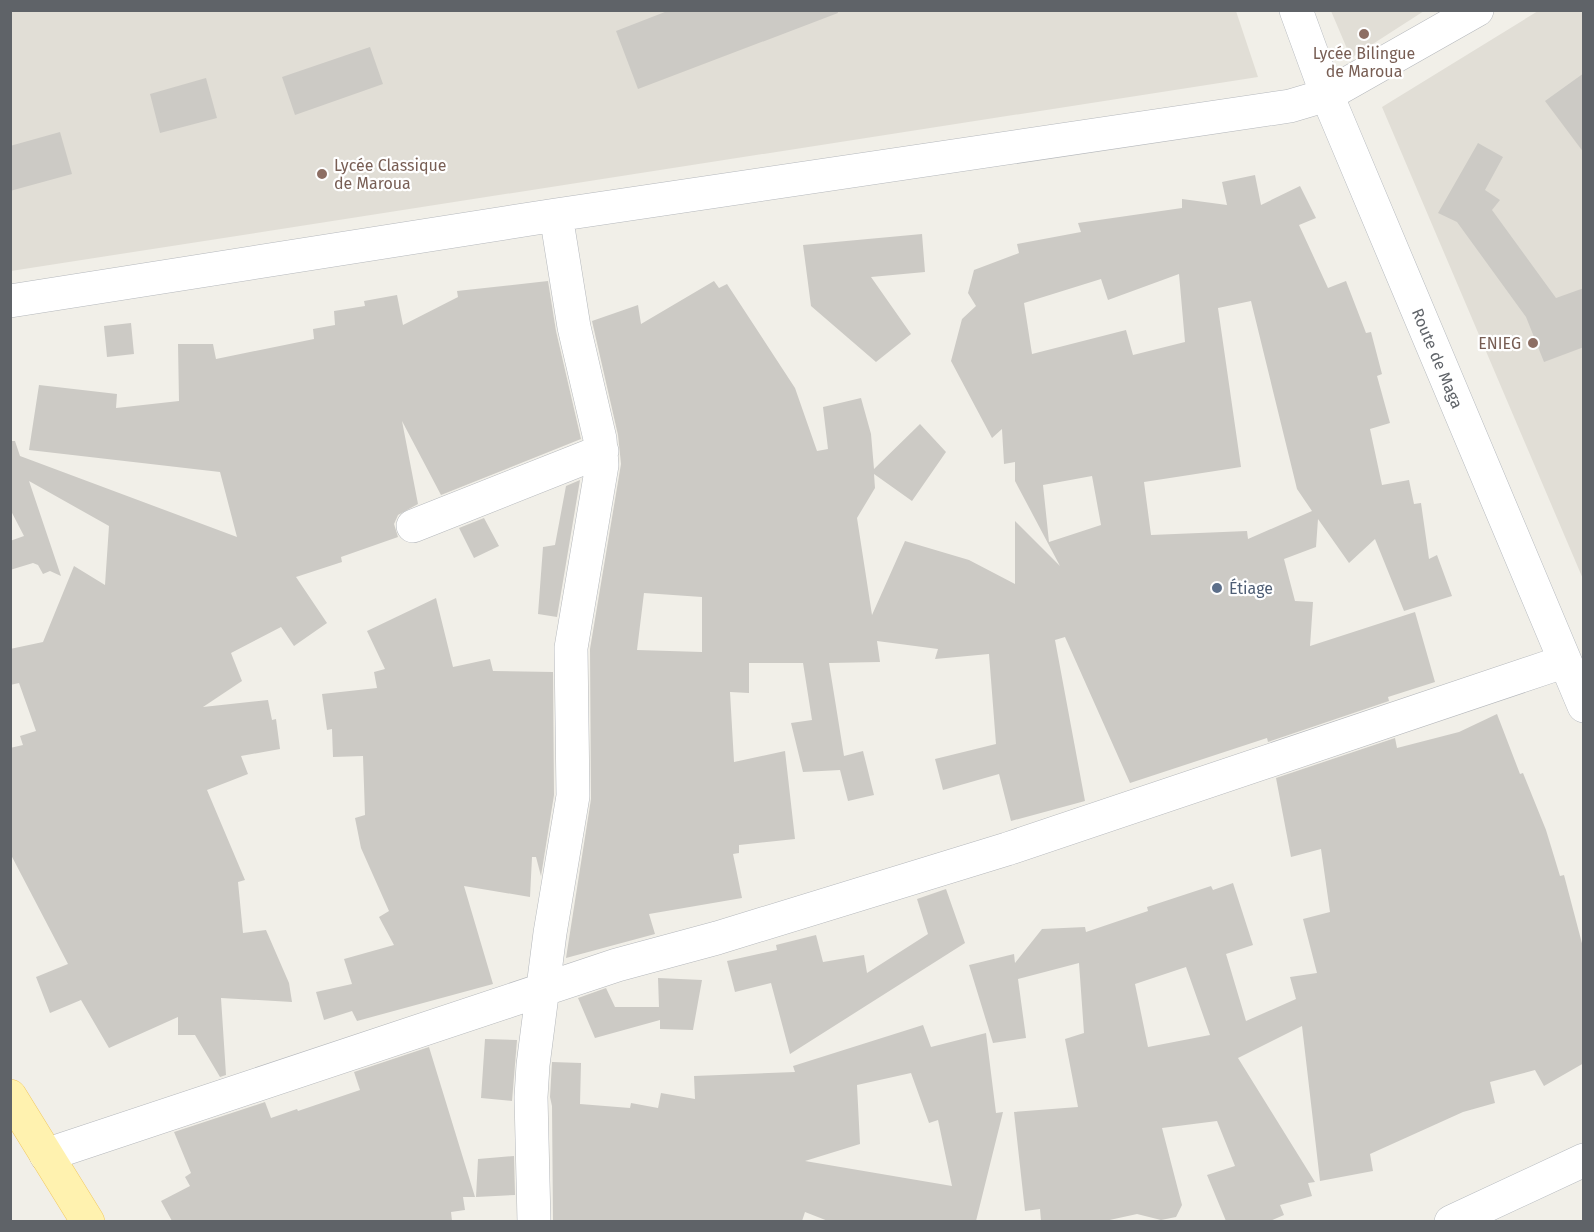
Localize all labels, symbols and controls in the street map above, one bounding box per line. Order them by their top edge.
marker: Lycée Bilingue de Maroua [1357,27,1371,41]
place label: Lycée Bilingue de Maroua [1313,44,1415,81]
place label: Lycée Classique de Maroua [334,156,447,193]
marker: Lycée Classique de Maroua [315,167,329,181]
street label: Route de Maga [1408,305,1467,411]
place label: ENIEG [1478,334,1521,353]
marker: ENIEG [1526,336,1540,350]
place label: Étiage [1229,578,1273,598]
marker: Étiage [1210,581,1224,595]

